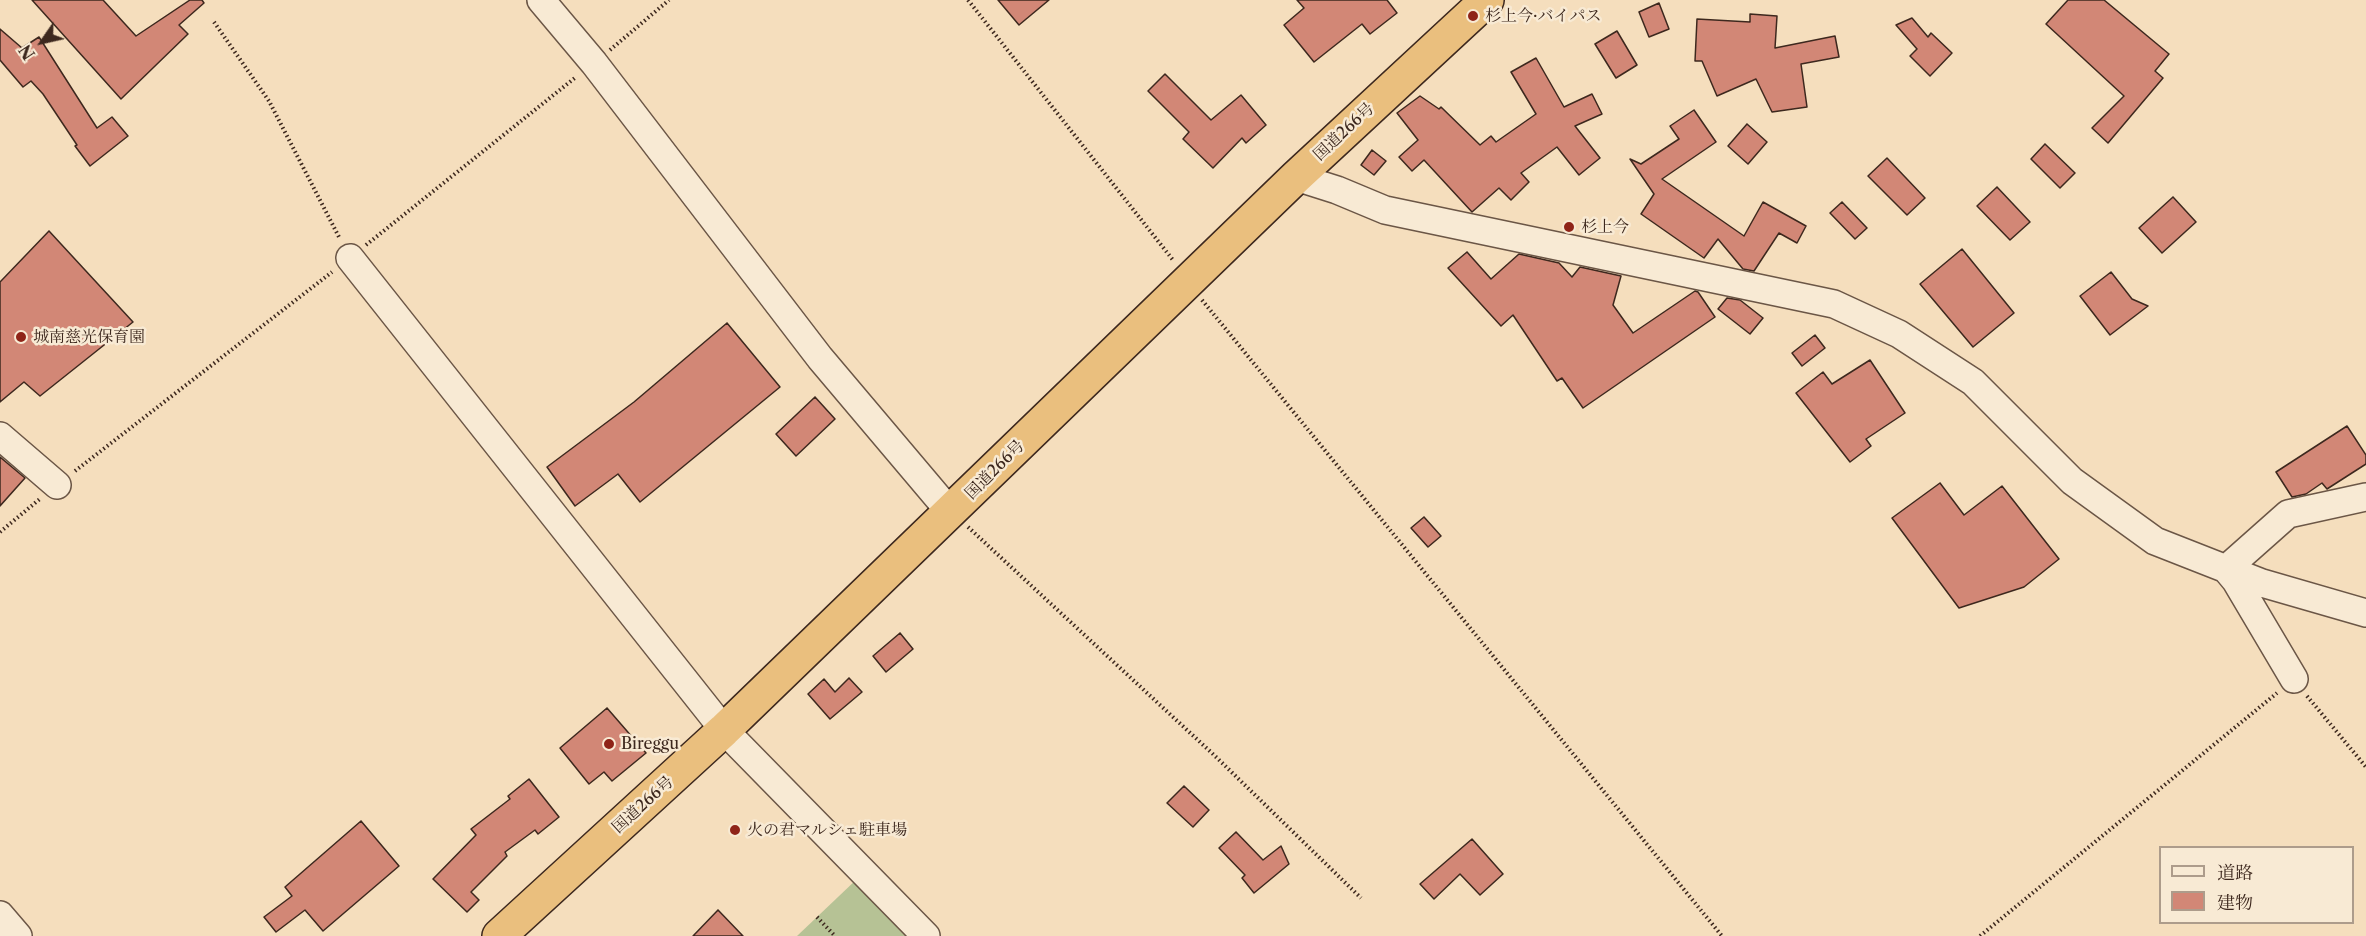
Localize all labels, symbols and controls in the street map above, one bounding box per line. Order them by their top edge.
place label: 杉上今·バイパス [1485,6,1601,26]
marker: 杉上今·バイパス [1466,9,1480,23]
north arrow [12,12,72,72]
text: N [15,41,39,63]
street label: 国道266号 [1310,99,1378,165]
place label: 杉上今 [1581,217,1629,237]
marker: 杉上今 [1562,220,1576,234]
place label: 城南慈光保育園 [33,327,145,347]
marker: 城南慈光保育園 [14,330,28,344]
street label: 国道266号 [961,436,1029,504]
place label: Bireggu [621,734,679,754]
marker: Bireggu [602,737,616,751]
street label: 国道266号 [608,772,678,838]
place label: 火の君マルシェ駐車場 [747,820,907,840]
marker: 火の君マルシェ駐車場 [728,823,742,837]
legend [2159,846,2354,924]
text: 道路 [2217,862,2253,884]
text: 建物 [2217,892,2253,914]

